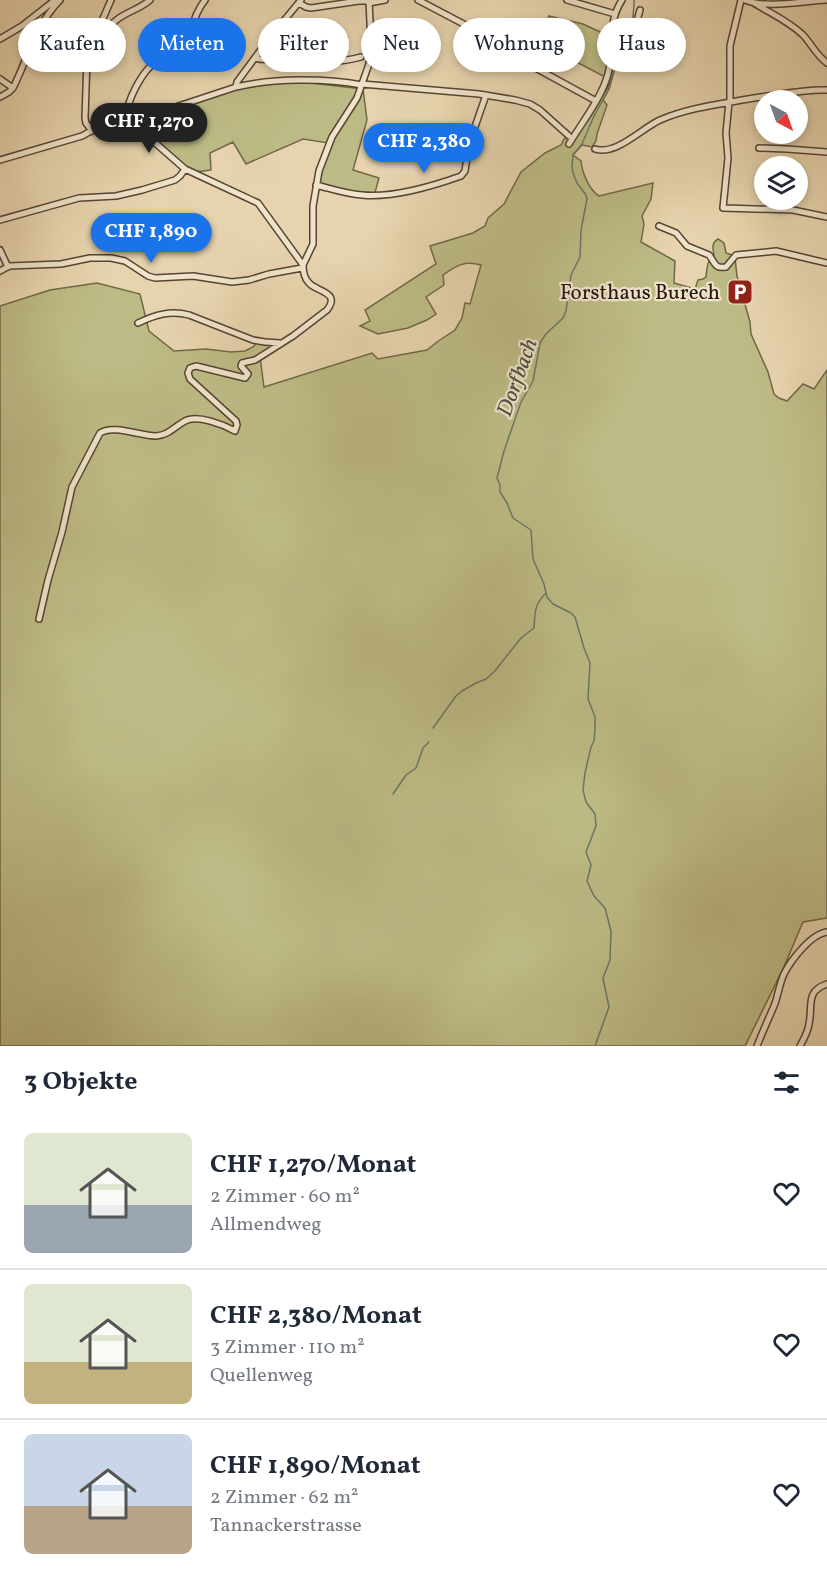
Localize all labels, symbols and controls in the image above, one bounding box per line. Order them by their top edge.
chip: Kaufen [18,18,126,72]
chip: Mieten [138,18,246,72]
chip: Filter [258,18,349,72]
chip: Neu [361,18,441,72]
chip: Wohnung [453,18,585,72]
chip: Haus [597,18,686,72]
north arrow [754,90,808,144]
map controls [754,90,808,210]
pin: CHF 1,270 [80,103,218,154]
text: CHF 1,270 [104,108,194,136]
pin: CHF 2,380 [355,123,493,174]
text: CHF 2,380 [377,128,471,156]
button: layers [754,156,808,210]
pin: CHF 1,890 [82,213,220,264]
text: CHF 1,890 [105,218,197,246]
parking icon: Forsthaus Burech [725,277,755,307]
place label: Forsthaus Burech [560,279,720,308]
water label: Dorfbach [490,334,547,421]
text: 3 Objekte [24,1064,138,1100]
icon: filters [770,1066,803,1099]
text: CHF 1,270/Monat [210,1147,416,1183]
icon: home [72,1157,144,1229]
icon: heart [770,1177,803,1210]
text: 2 Zimmer · 60 m² [210,1183,360,1211]
text: Allmendweg [210,1211,321,1239]
text: CHF 2,380/Monat [210,1298,422,1334]
icon: home [72,1308,144,1380]
icon: heart [770,1328,803,1361]
text: 3 Zimmer · 110 m² [210,1334,365,1362]
text: Quellenweg [210,1362,313,1390]
text: CHF 1,890/Monat [210,1448,420,1484]
icon: home [72,1458,144,1530]
icon: heart [770,1478,803,1511]
text: 2 Zimmer · 62 m² [210,1484,359,1512]
text: Tannackerstrasse [210,1512,362,1540]

